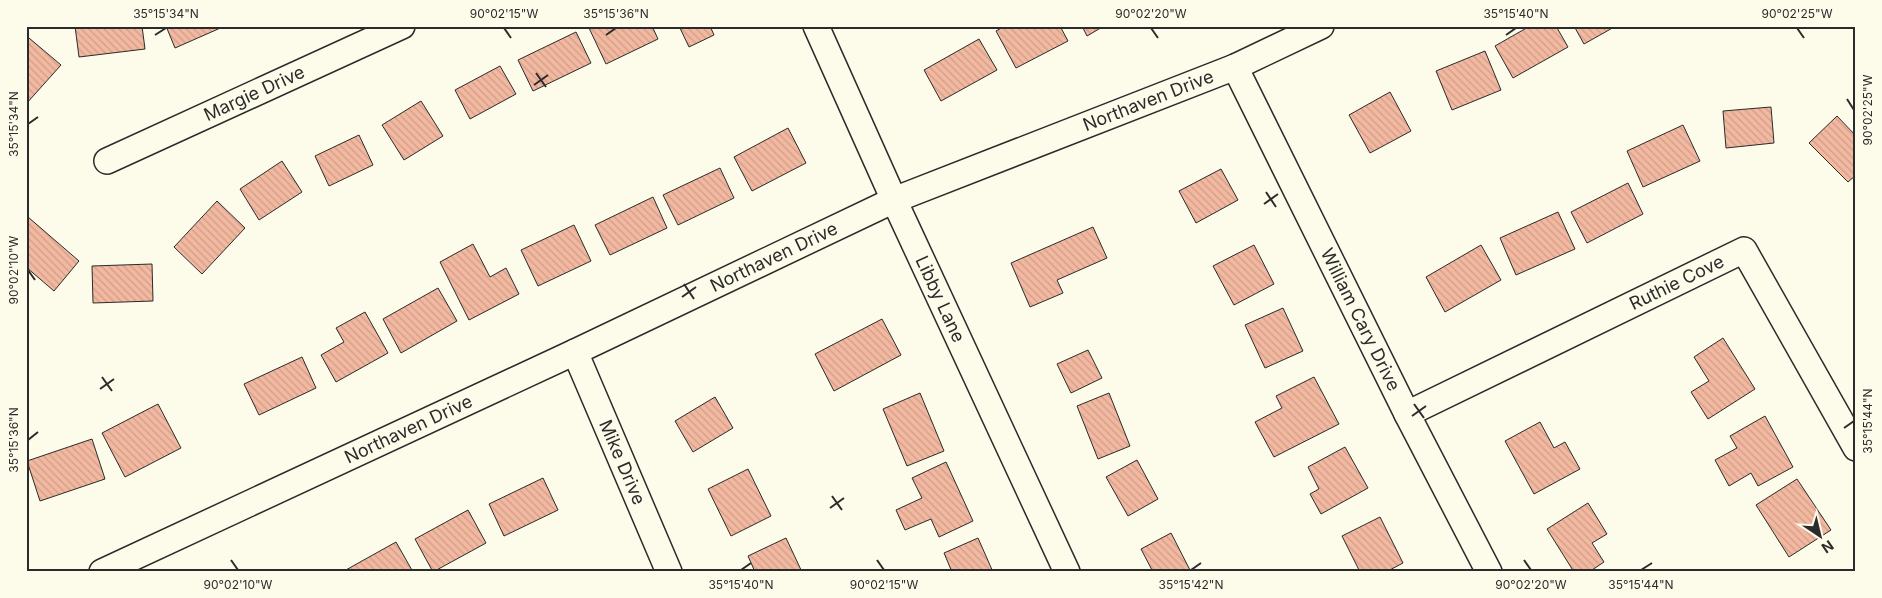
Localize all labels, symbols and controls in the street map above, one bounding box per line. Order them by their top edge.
text: 35°15'34"N [133,6,199,21]
text: 90°02'15"W [470,6,538,21]
text: 35°15'36"N [583,6,649,21]
text: 90°02'20"W [1115,6,1187,21]
text: 35°15'40"N [1483,6,1549,21]
text: 90°02'25"W [1762,6,1833,21]
street label: Margie Drive [200,61,308,125]
street label: Northaven Drive [1080,65,1216,135]
text: 90°02'25"W [1860,74,1875,146]
text: 35°15'34"N [6,91,21,157]
street label: Northaven Drive [707,218,841,296]
text: 90°02'10"W [6,235,21,304]
street label: William Cary Drive [1317,245,1405,394]
street label: Ruthie Cove [1626,250,1727,314]
street label: Libby Lane [911,252,970,345]
text: 35°15'44"N [1860,388,1875,454]
street label: Northaven Drive [341,390,475,468]
text: 35°15'36"N [6,407,21,473]
street label: Mike Drive [595,416,650,508]
north arrow [1794,510,1844,560]
text: N [1818,537,1837,557]
text: 90°02'10"W [204,577,273,592]
text: 35°15'40"N [708,577,774,592]
text: 90°02'15"W [850,577,918,592]
text: 35°15'42"N [1159,577,1223,592]
text: 90°02'20"W [1495,577,1567,592]
text: 35°15'44"N [1608,577,1674,592]

